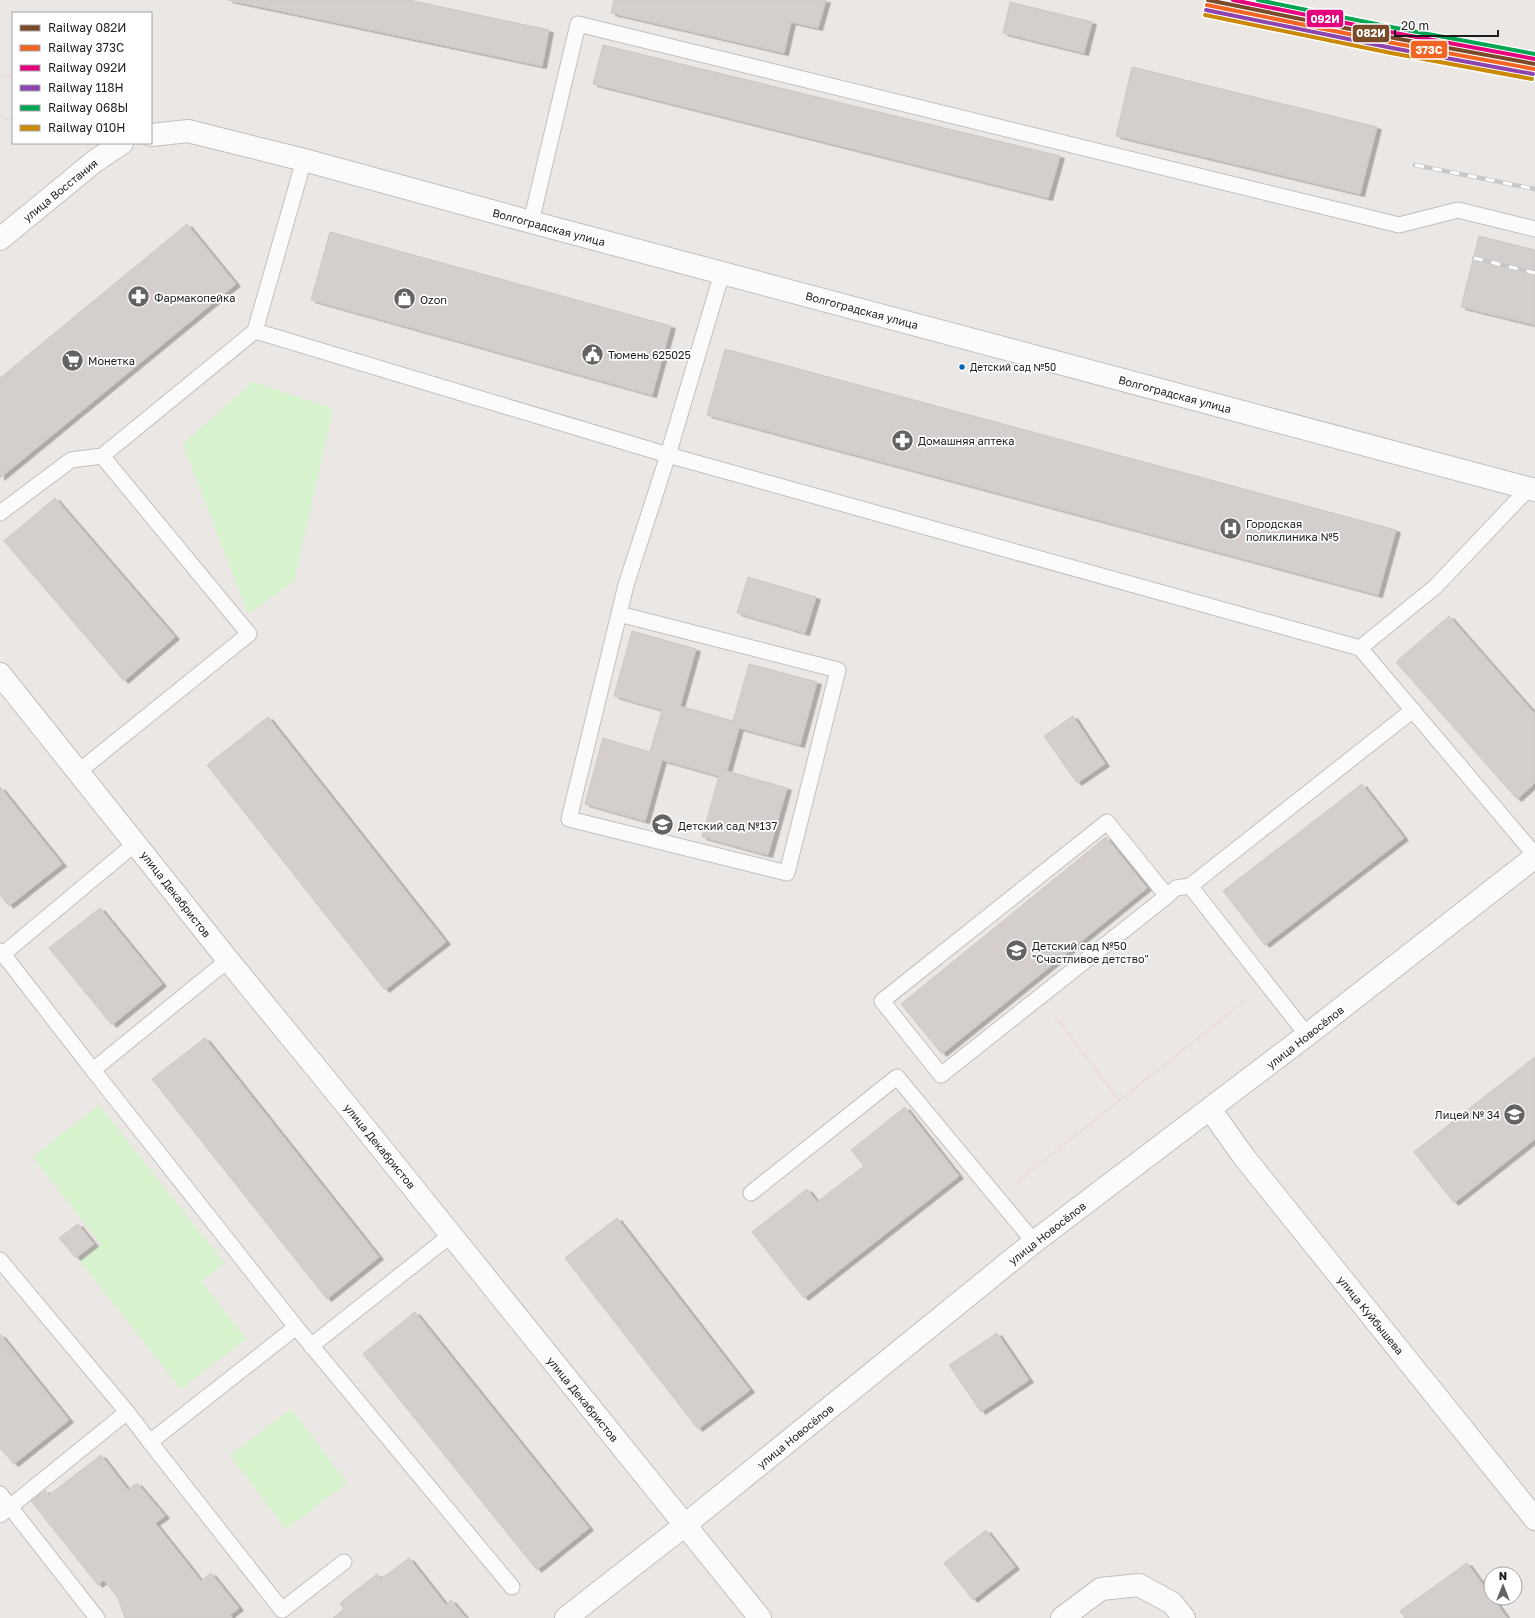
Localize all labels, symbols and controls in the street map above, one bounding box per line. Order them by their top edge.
line badge: 092И [1306,9,1344,28]
legend [12,12,152,144]
text: 092И [1310,12,1340,25]
scale bar [1395,12,1498,38]
text: 20 m [1401,18,1429,33]
text: Railway 082И [48,20,126,35]
line badge: 082И [1352,24,1390,43]
text: 082И [1356,26,1386,39]
text: Railway 373C [48,40,124,55]
line badge: 373C [1410,40,1448,59]
text: 373C [1415,43,1443,56]
text: Railway 092И [48,60,126,75]
text: Railway 118Н [48,80,124,95]
text: Railway 068Ы [48,100,128,115]
text: Railway 010Н [48,120,125,135]
street label: улица Восстания [20,156,100,224]
street label: Волгоградская улица [491,206,607,248]
pharmacy icon: Фармакопейка [126,284,152,310]
shop icon: Ozon [392,286,418,312]
street label: Волгоградская улица [804,289,920,331]
place label: Фармакопейка [154,291,235,304]
place label: Ozon [420,293,447,306]
public building icon: Тюмень 625025 [580,341,606,367]
supermarket icon: Монетка [59,347,85,373]
place label: Тюмень 625025 [608,348,691,361]
place label: Монетка [88,354,135,367]
place label: Детский сад №50 [970,361,1056,373]
marker: Детский сад №50 [957,362,967,372]
street label: Волгоградская улица [1117,373,1233,415]
pharmacy icon: Домашняя аптека [890,427,916,453]
place label: Домашняя аптека [918,434,1014,447]
hospital icon: Городская поликлиника №5 [1217,516,1243,542]
place label: Городская поликлиника №5 [1246,517,1339,543]
school or university icon: Детский сад №137 [650,812,676,838]
place label: Детский сад №137 [678,819,777,832]
street label: улица Декабристов [138,848,214,940]
school or university icon: Детский сад №50 "Счастливое детство" [1004,938,1030,964]
place label: Детский сад №50 "Счастливое детство" [1032,939,1149,965]
street label: улица Новосёлов [1264,1003,1346,1071]
street label: улица Декабристов [342,1101,418,1191]
school or university icon: Лицей № 34 [1502,1101,1528,1127]
place label: Лицей № 34 [1435,1108,1500,1121]
street label: улица Новосёлов [1006,1199,1088,1267]
street label: улица Куйбышева [1335,1273,1407,1357]
street label: улица Декабристов [545,1354,621,1444]
street label: улица Новосёлов [754,1401,836,1471]
north arrow [1483,1566,1523,1606]
text: N [1499,1569,1507,1582]

